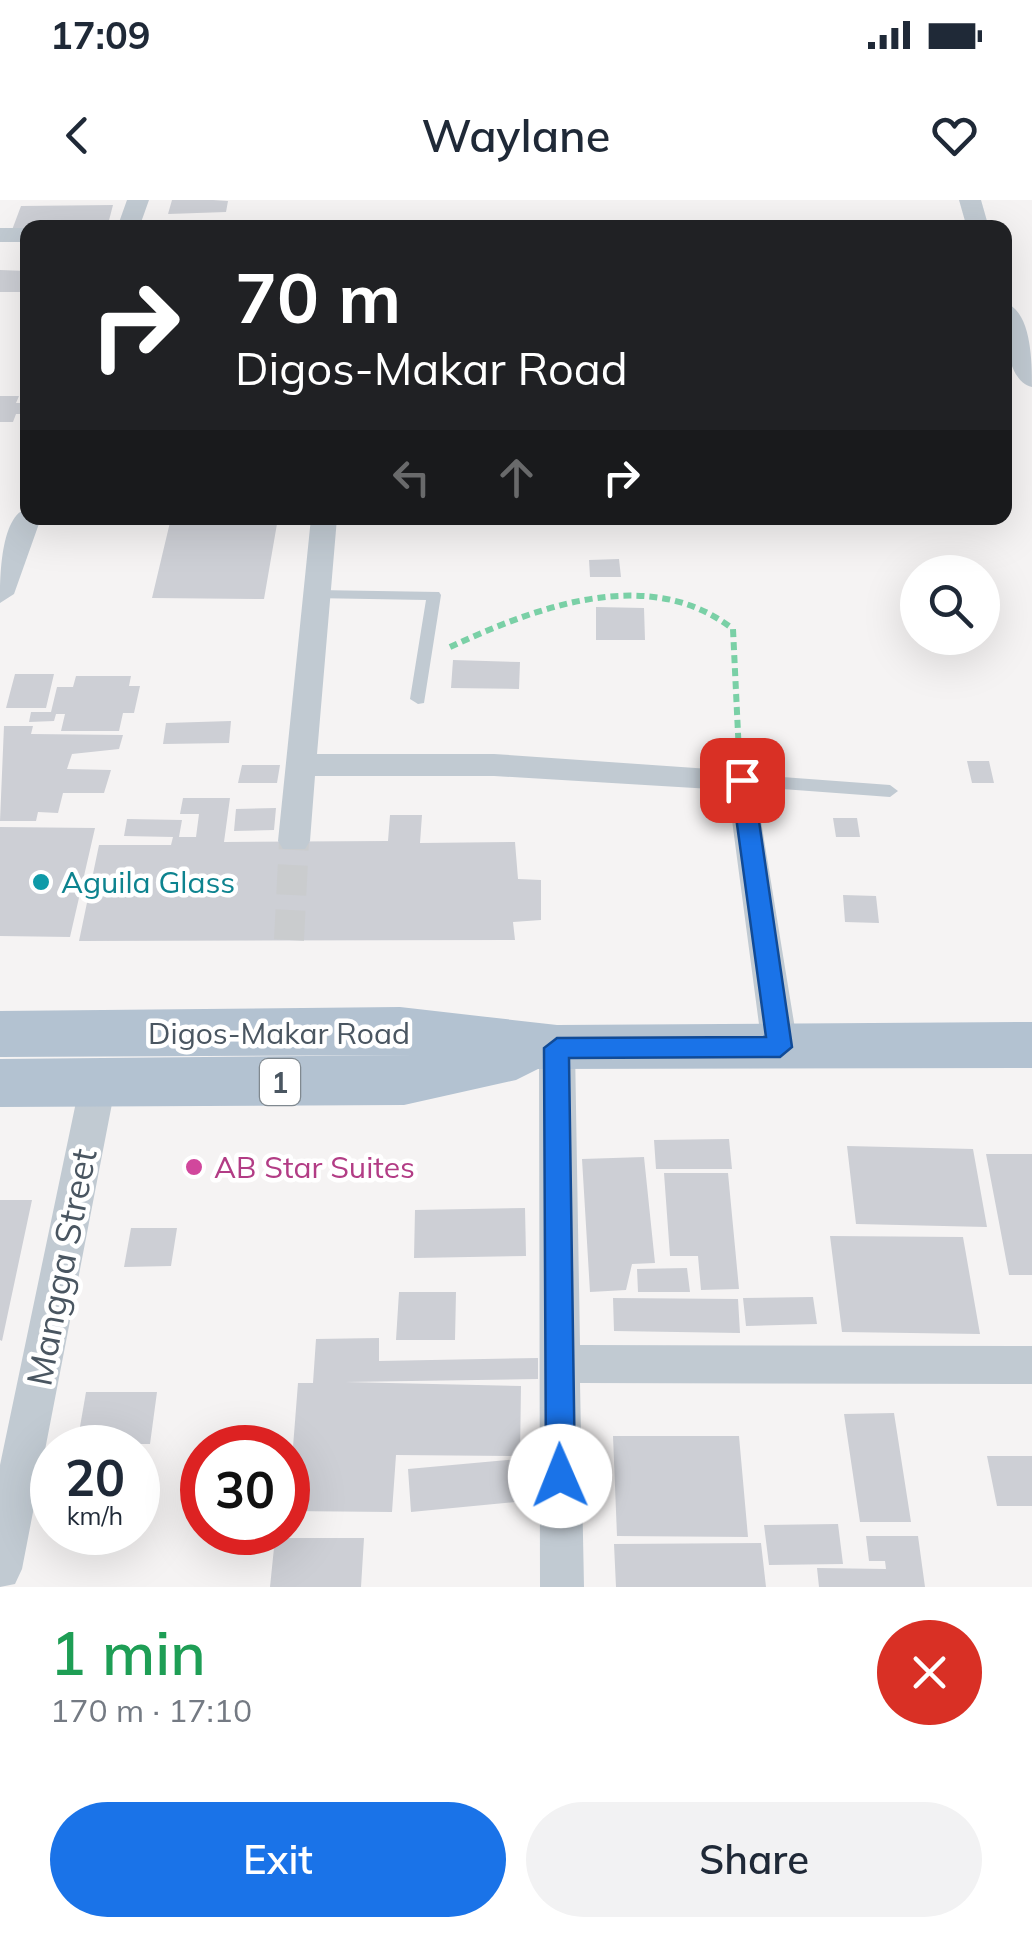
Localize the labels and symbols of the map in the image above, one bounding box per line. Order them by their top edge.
pin [700,738,785,823]
place label: Aguila Glass [61,863,235,901]
marker: Aguila Glass [30,871,52,893]
street label: Digos-Makar Road [148,1014,410,1052]
road number: 1 [260,1059,300,1105]
street label: Mangga Street [16,1145,106,1389]
place label: AB Star Suites [214,1148,415,1186]
marker: AB Star Suites [183,1156,205,1178]
position arrow [508,1424,612,1528]
speed limit sign: 30 [180,1425,310,1555]

